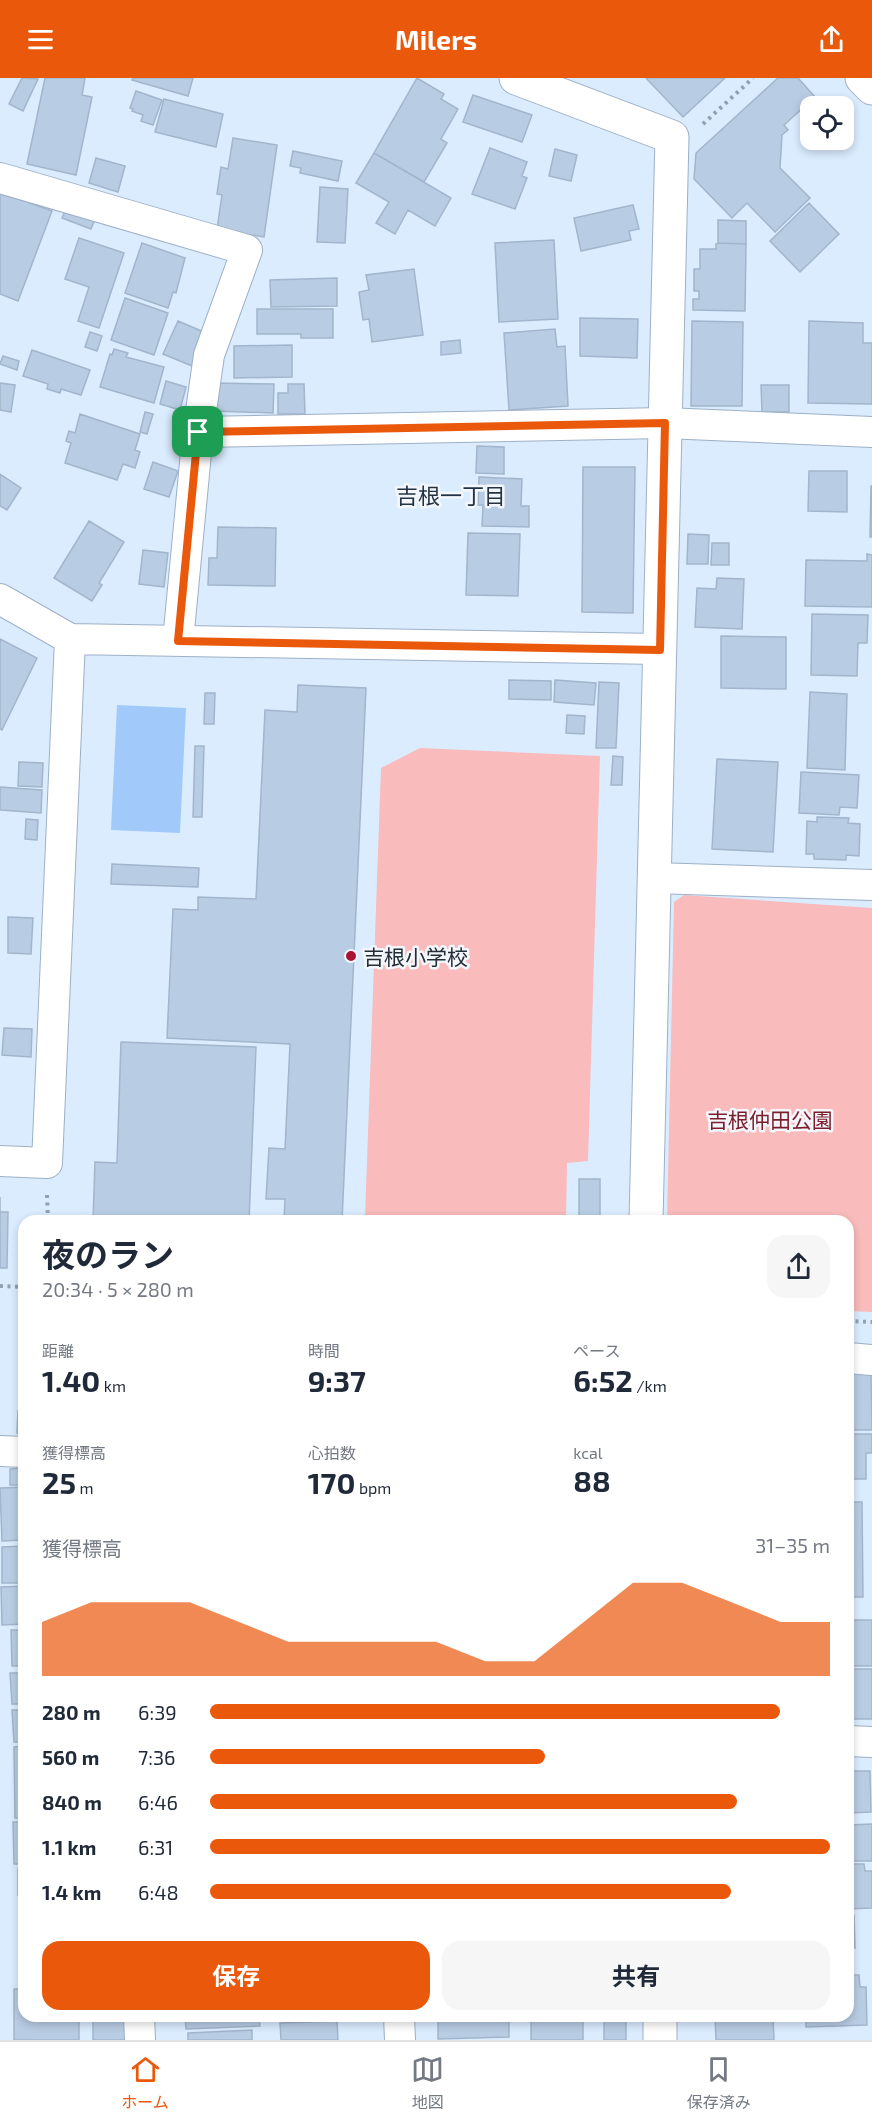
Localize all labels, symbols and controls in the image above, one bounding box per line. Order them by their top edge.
icon: menu [24,23,57,56]
text: Milers [395,23,477,55]
icon: share [815,23,848,56]
map controls [800,96,854,150]
button: locate [800,96,854,150]
pin [172,406,223,457]
icon: arrive [181,415,214,448]
district label: 吉根一丁目 [396,482,506,508]
place label: 吉根小学校 [363,944,468,969]
marker: 吉根小学校 [344,949,358,963]
park label: 吉根仲田公園 [707,1107,833,1132]
text: 夜のラン [42,1234,174,1274]
button: share [767,1235,830,1298]
text: 20:34 · 5 × 280 m [42,1277,194,1301]
text: 距離 [42,1341,74,1360]
text: 時間 [308,1341,340,1360]
text: ペース [573,1341,621,1360]
text: 1.40 [42,1362,100,1398]
text: 9:37 [308,1362,366,1398]
text: 6:52 [573,1362,633,1398]
text: km [100,1376,126,1395]
text: /km [633,1376,667,1395]
text: 獲得標高 [42,1443,106,1462]
text: 心拍数 [308,1443,356,1462]
text: kcal [573,1443,603,1462]
text: 88 [573,1462,611,1498]
text: 25 [42,1464,76,1500]
text: 170 [308,1464,355,1500]
text: m [76,1478,94,1497]
text: bpm [355,1478,391,1497]
text: 31–35 m [755,1533,830,1557]
text: 獲得標高 [42,1536,122,1560]
text: 280 m [42,1700,101,1724]
text: 6:39 [138,1700,177,1724]
text: 560 m [42,1745,99,1769]
text: 7:36 [138,1745,176,1769]
text: 840 m [42,1790,102,1814]
text: 6:46 [138,1790,178,1814]
text: 1.1 km [42,1835,96,1859]
text: 6:31 [138,1835,173,1859]
text: 1.4 km [42,1880,101,1904]
text: 6:48 [138,1880,179,1904]
button: 保存 [42,1941,430,2010]
button: 共有 [442,1941,830,2010]
tab: ホーム [121,2053,169,2113]
tab: 地図 [411,2053,444,2113]
tab: 保存済み [687,2053,751,2113]

